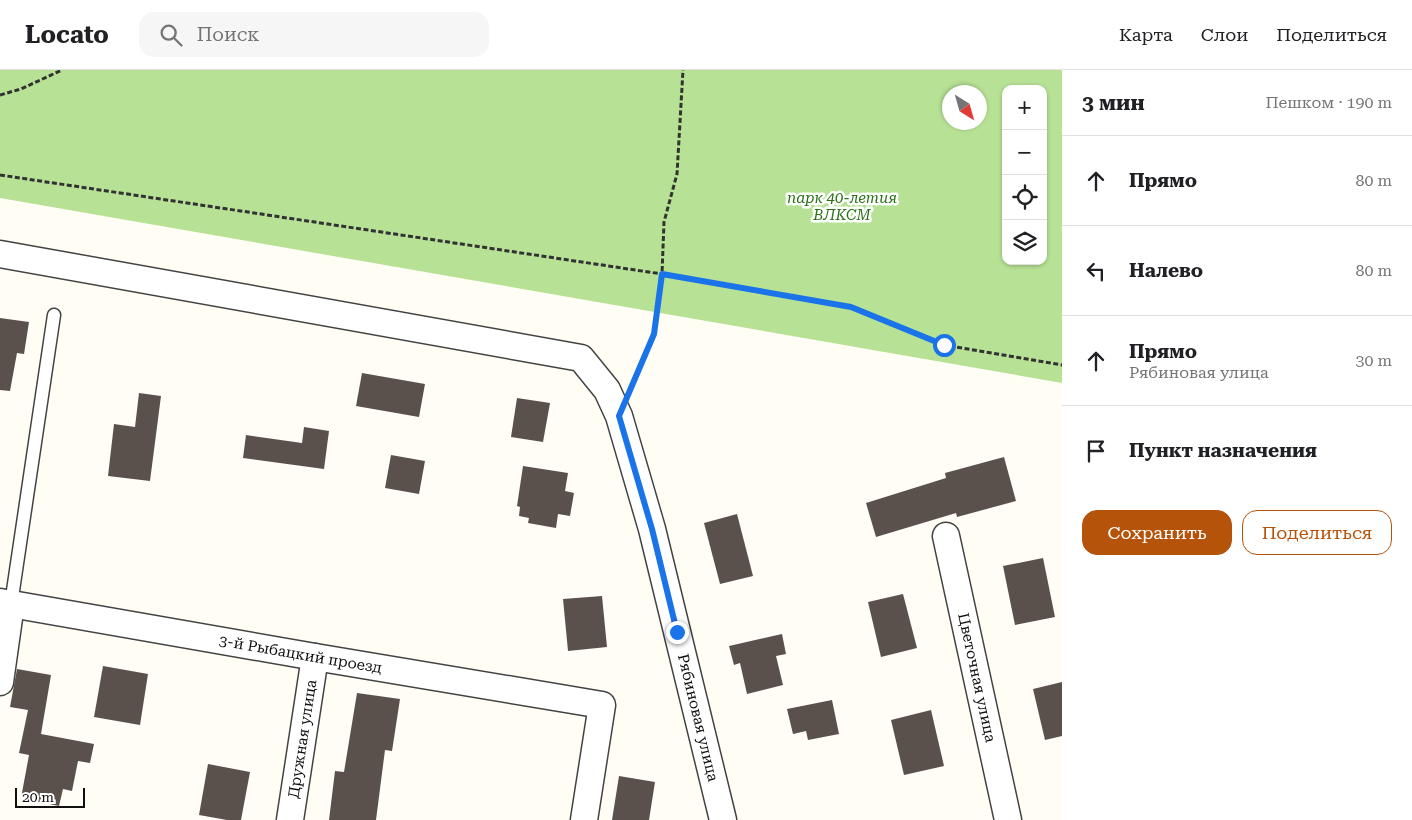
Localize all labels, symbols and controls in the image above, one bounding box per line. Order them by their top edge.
search box [139,12,489,57]
text: Locato [25,21,109,49]
icon: search [157,21,185,49]
text: Поиск [197,23,259,46]
text: Карта [1119,24,1173,45]
text: Слои [1201,24,1248,45]
text: Поделиться [1276,24,1387,45]
north arrow [942,85,987,130]
map controls [1002,85,1047,265]
button: + [1002,85,1047,130]
text: 3 мин [1082,91,1145,115]
text: Пешком · 190 m [1265,93,1392,112]
button: − [1002,130,1047,175]
icon: ahead [1082,167,1110,195]
text: Прямо [1129,169,1197,192]
text: 80 m [1355,171,1392,190]
button: locate [1002,175,1047,220]
park label: парк 40-летия ВЛКСМ [787,189,897,224]
button: layers [1002,220,1047,265]
icon: left [1082,257,1110,285]
text: Налево [1129,259,1203,282]
text: 80 m [1355,261,1392,280]
route start [933,334,956,357]
text: Прямо [1129,340,1197,363]
icon: ahead [1082,347,1110,375]
text: 30 m [1355,351,1392,370]
text: Рябиновая улица [1129,363,1269,382]
icon: arrive [1082,437,1110,465]
text: Пункт назначения [1129,439,1317,462]
button: Сохранить [1082,510,1232,555]
button: Поделиться [1242,510,1392,555]
street label: Цветочная улица [954,611,1000,744]
route end [666,621,689,644]
street label: 3-й Рыбацкий проезд [218,631,384,677]
street label: Рябиновая улица [674,652,722,783]
street label: Дружная улица [284,678,320,800]
scale bar [15,785,85,808]
text: 20 m [22,789,54,805]

